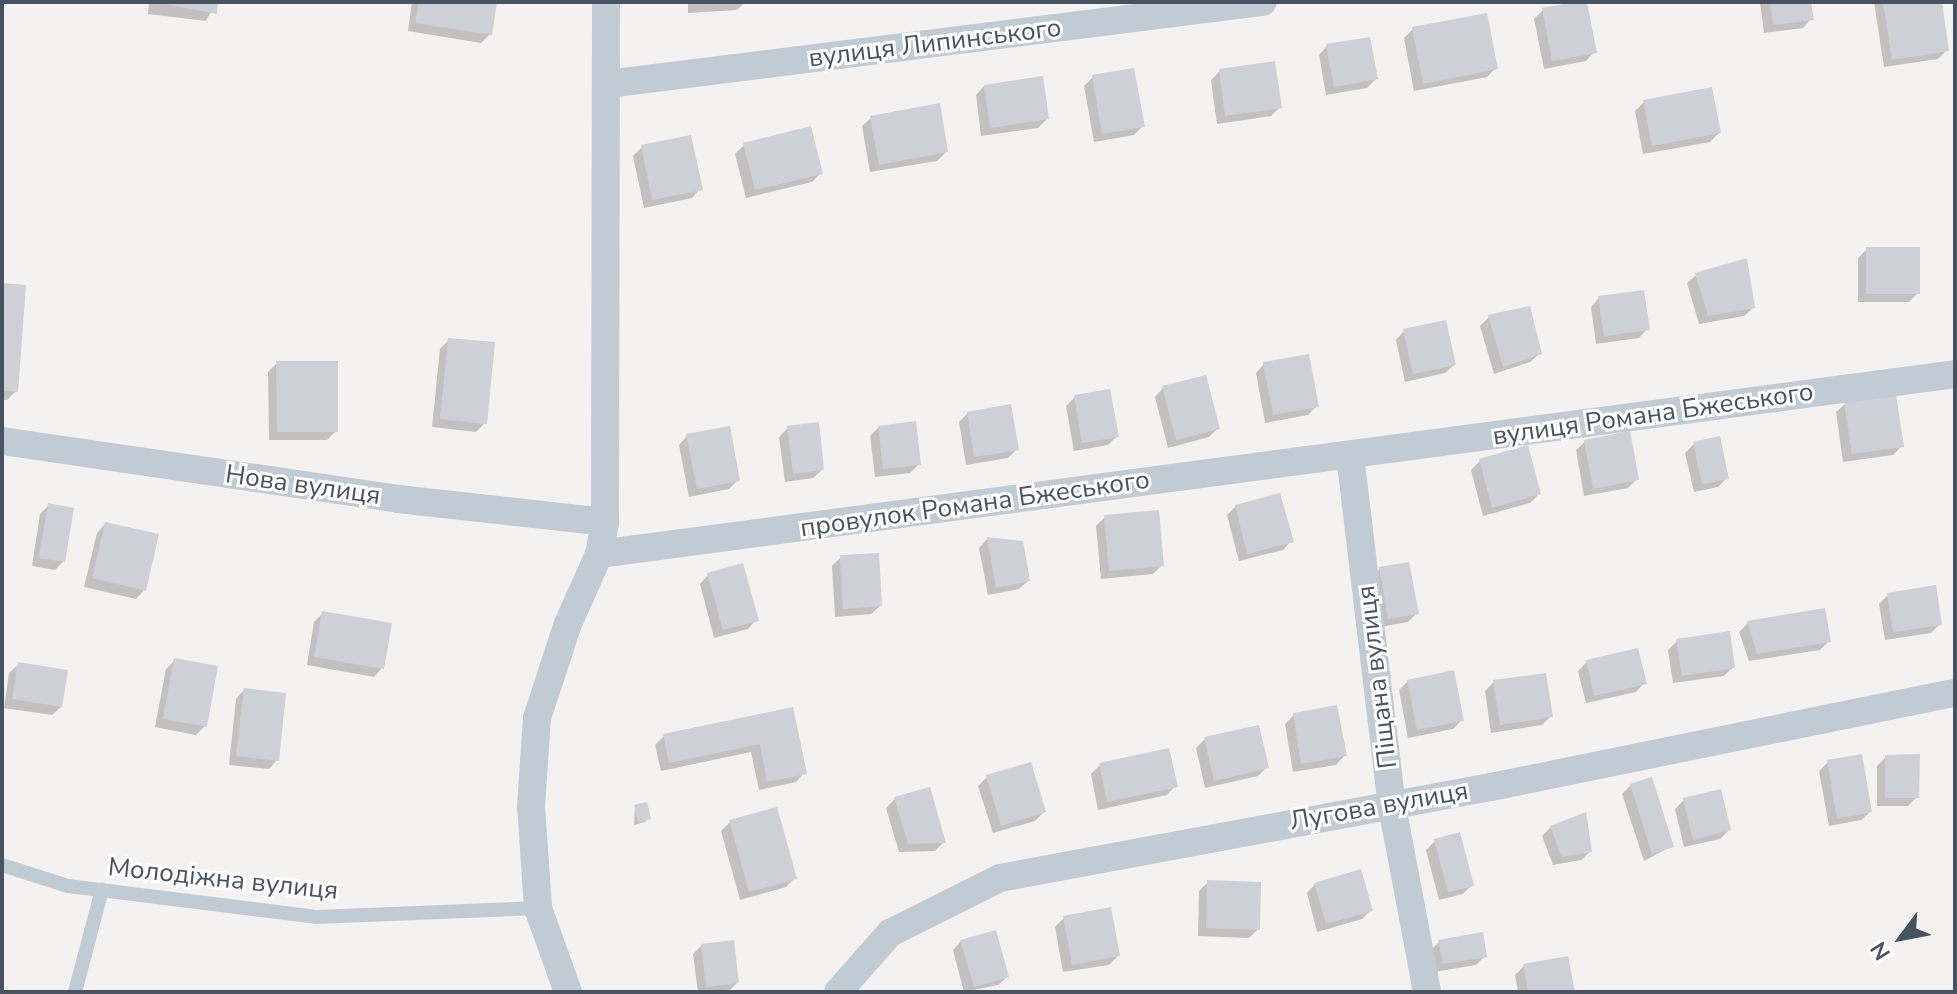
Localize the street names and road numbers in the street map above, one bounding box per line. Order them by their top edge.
street label: вулиця Липинського [807,12,1063,74]
street label: вулиця Романа Бжеського [1491,376,1815,452]
street label: Нова вулиця [224,459,382,511]
street label: провулок Романа Бжеського [798,464,1152,544]
street label: Піщана вулиця [1350,584,1404,770]
street label: Лугова вулиця [1287,775,1471,837]
street label: Молодіжна вулиця [106,851,340,907]

